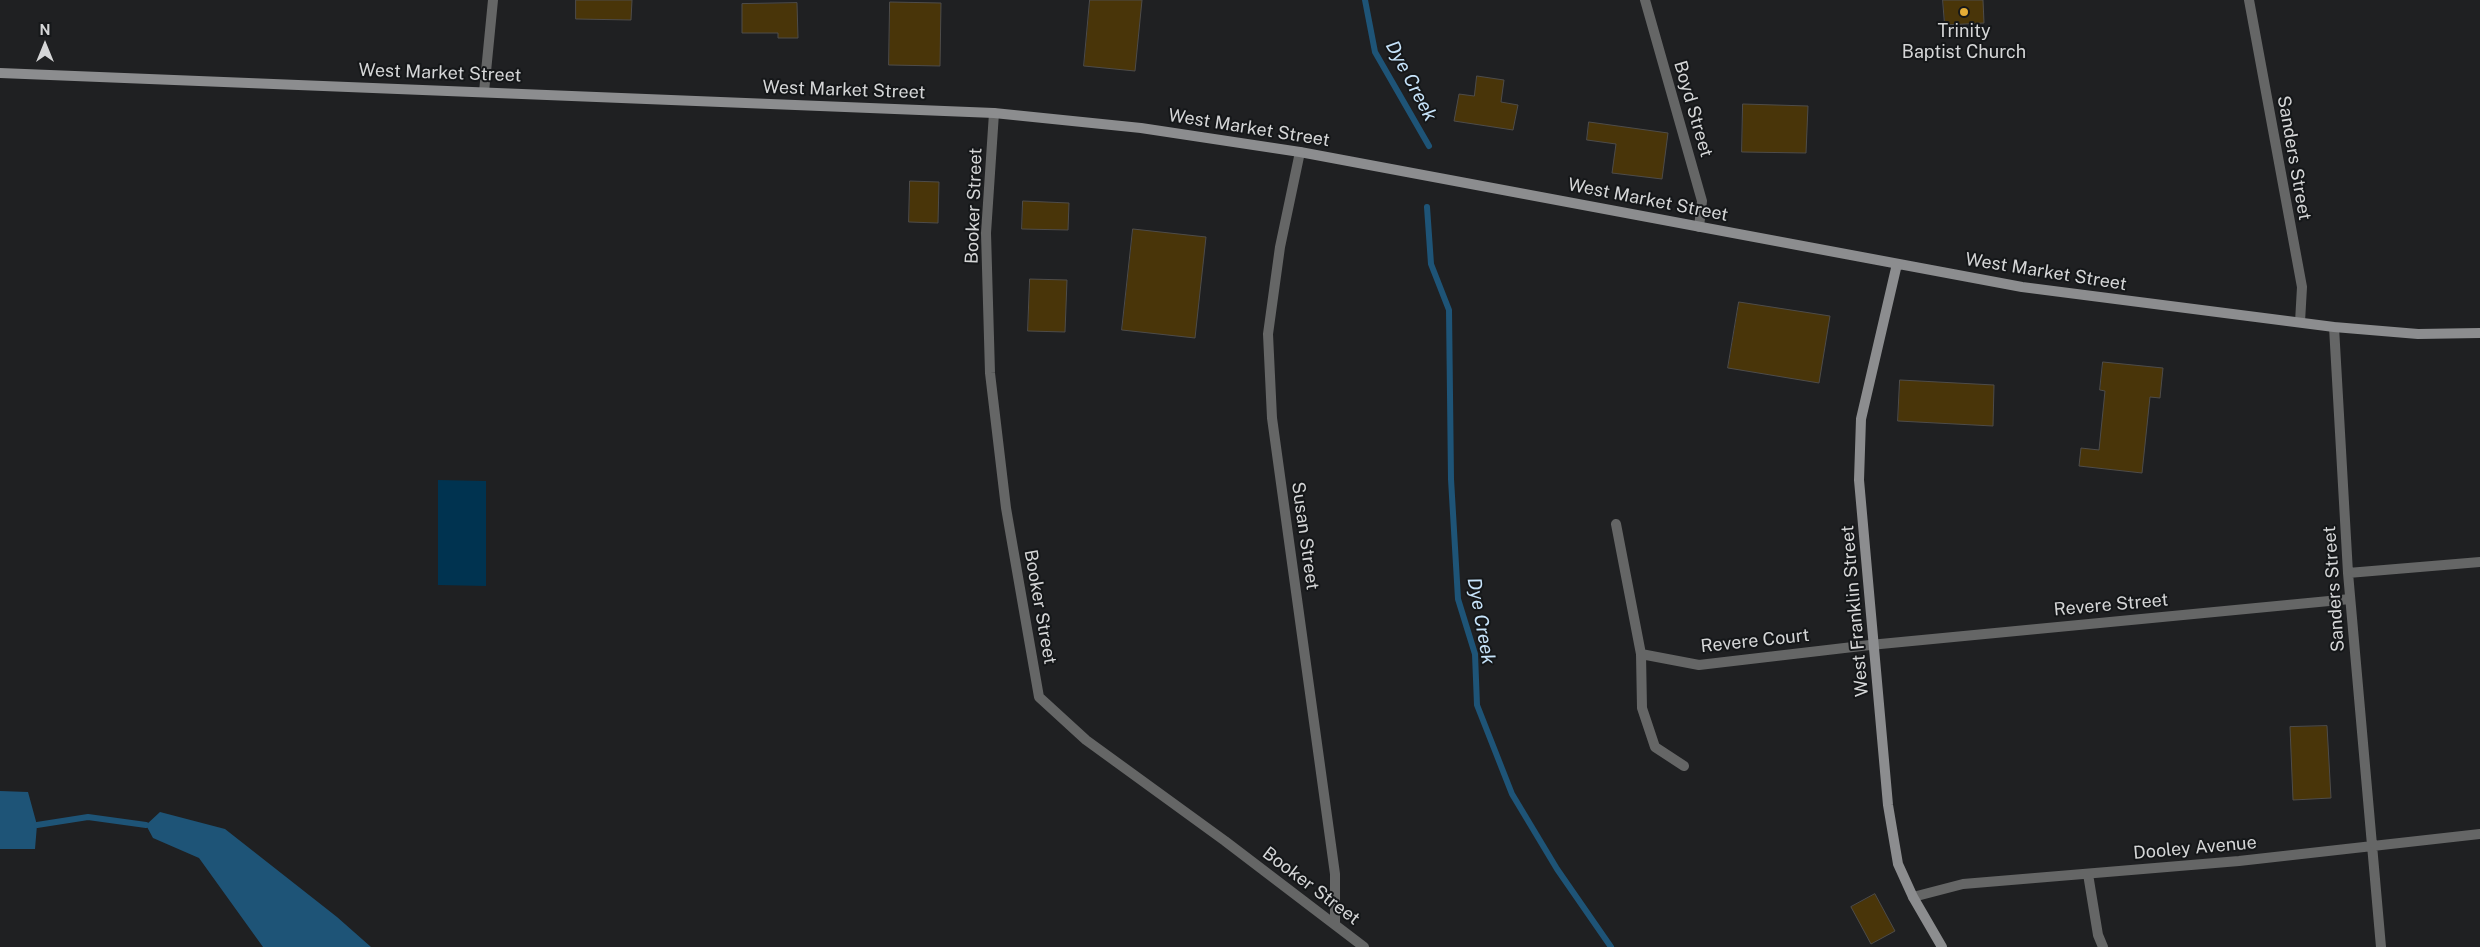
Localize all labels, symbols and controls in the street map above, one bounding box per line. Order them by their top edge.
marker: Trinity Baptist Church [1958,6,1970,18]
north arrow [20,20,70,70]
place label: Trinity Baptist Church [1902,20,2026,62]
text: N [40,22,50,38]
water label: Dye Creek [1380,37,1442,125]
street label: Boyd Street [1669,58,1717,160]
street label: West Market Street [358,59,522,87]
street label: West Market Street [762,76,926,104]
street label: Sanders Street [2272,94,2316,222]
street label: West Market Street [1167,105,1331,151]
street label: Booker Street [961,147,987,265]
street label: West Market Street [1566,174,1730,226]
street label: West Market Street [1964,249,2128,295]
street label: Susan Street [1287,481,1323,591]
street label: West Franklin Street [1837,524,1873,698]
street label: Sanders Street [2319,525,2349,653]
street label: Booker Street [1019,548,1061,666]
water label: Dye Creek [1462,576,1500,666]
street label: Revere Street [2053,589,2169,621]
street label: Revere Court [1700,625,1810,657]
street label: Dooley Avenue [2132,832,2258,864]
street label: Booker Street [1258,842,1364,930]

